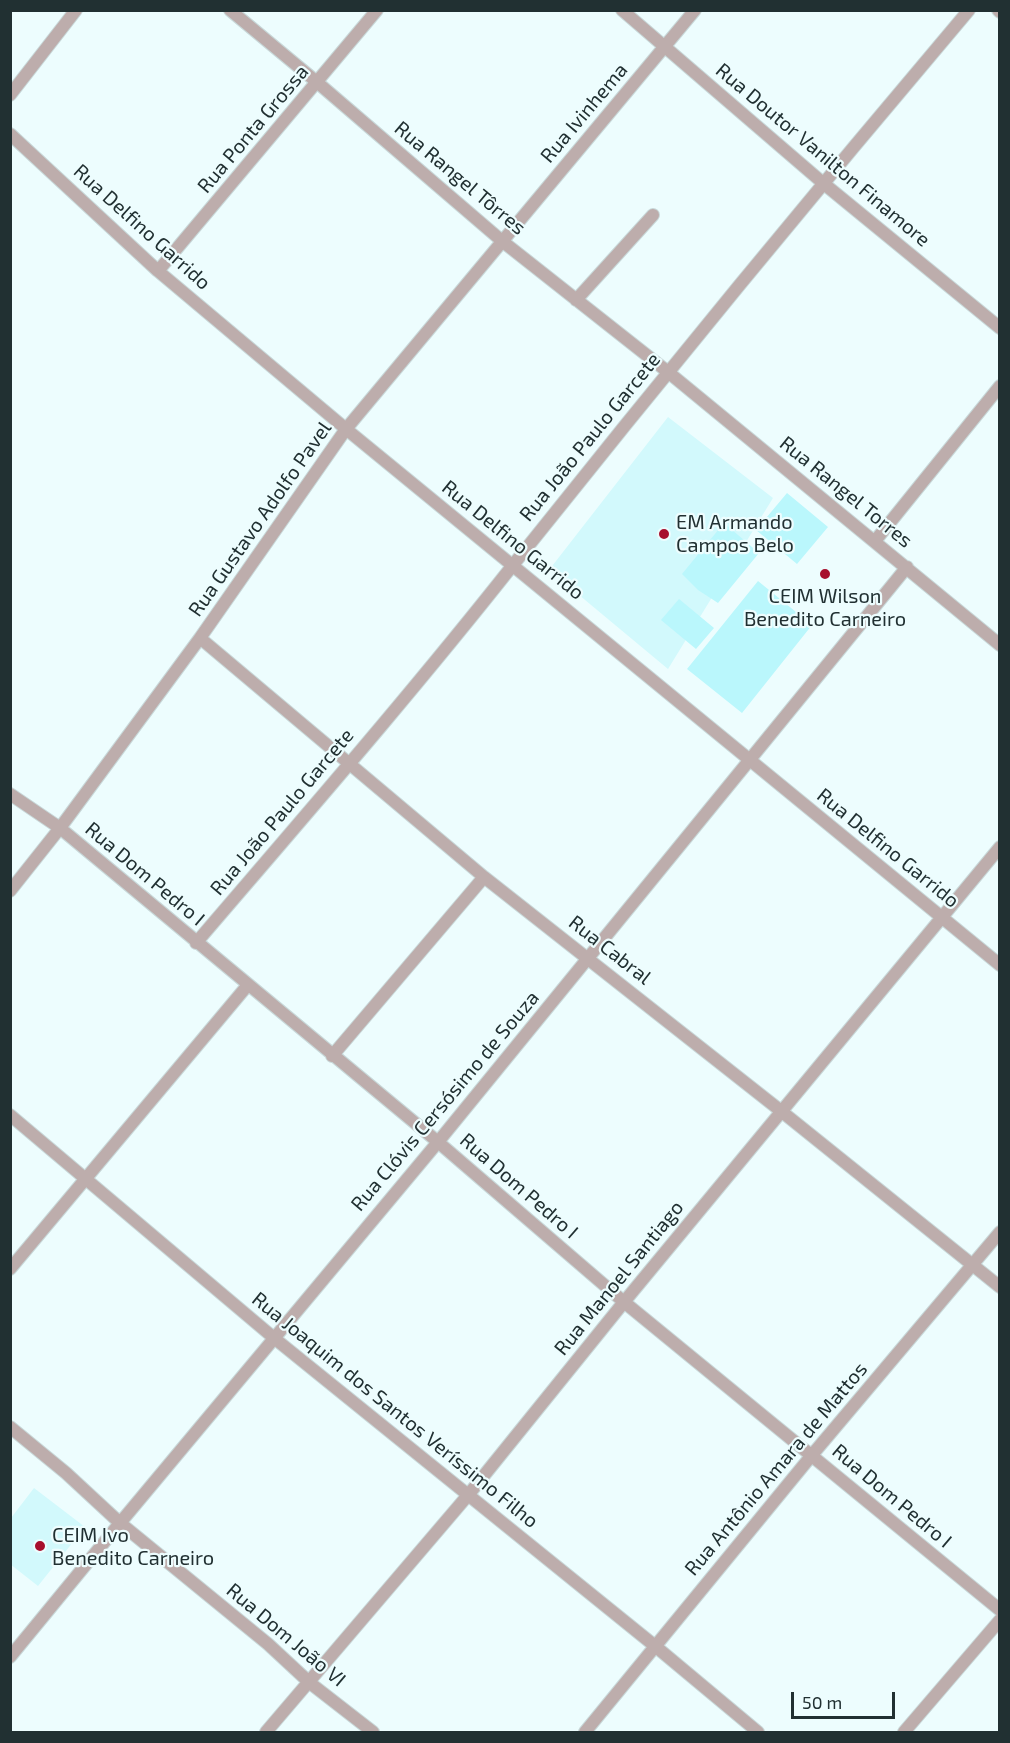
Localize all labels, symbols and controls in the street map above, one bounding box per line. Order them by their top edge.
street label: Rua Ivinhema [535,58,633,168]
street label: Rua Doutor Vanilton Finamore [711,58,935,252]
street label: Rua Ponta Grossa [192,60,314,198]
street label: Rua Rangel Tôrres [390,116,530,240]
street label: Rua Delfino Garrido [69,159,215,295]
street label: Rua João Paulo Garcete [515,348,665,526]
street label: Rua Gustavo Adolfo Pavel [184,417,336,621]
street label: Rua Rangel Torres [775,431,917,553]
street label: Rua Delfino Garrido [437,475,589,605]
place label: EM Armando Campos Belo [676,510,794,557]
marker: EM Armando Campos Belo [657,527,671,541]
marker: CEIM Wilson Benedito Carneiro [818,567,832,581]
place label: CEIM Wilson Benedito Carneiro [744,584,906,631]
street label: Rua João Paulo Garcete [205,724,359,900]
street label: Rua Delfino Garrido [812,783,964,913]
street label: Rua Dom Pedro I [80,817,210,931]
street label: Rua Cabral [564,910,656,990]
street label: Rua Clóvis Cersósimo de Souza [346,986,544,1216]
street label: Rua Dom Pedro I [455,1128,583,1244]
street label: Rua Manoel Santiago [549,1196,689,1360]
street label: Rua Joaquim dos Santos Veríssimo Filho [247,1287,543,1533]
street label: Rua Antônio Amara de Mattos [680,1357,872,1581]
street label: Rua Dom Pedro I [827,1439,957,1553]
place label: CEIM Ivo Benedito Carneiro [52,1523,214,1570]
marker: CEIM Ivo Benedito Carneiro [33,1539,47,1553]
street label: Rua Dom João VI [222,1578,350,1692]
scale bar [794,1680,898,1718]
text: 50 m [802,1691,842,1713]

